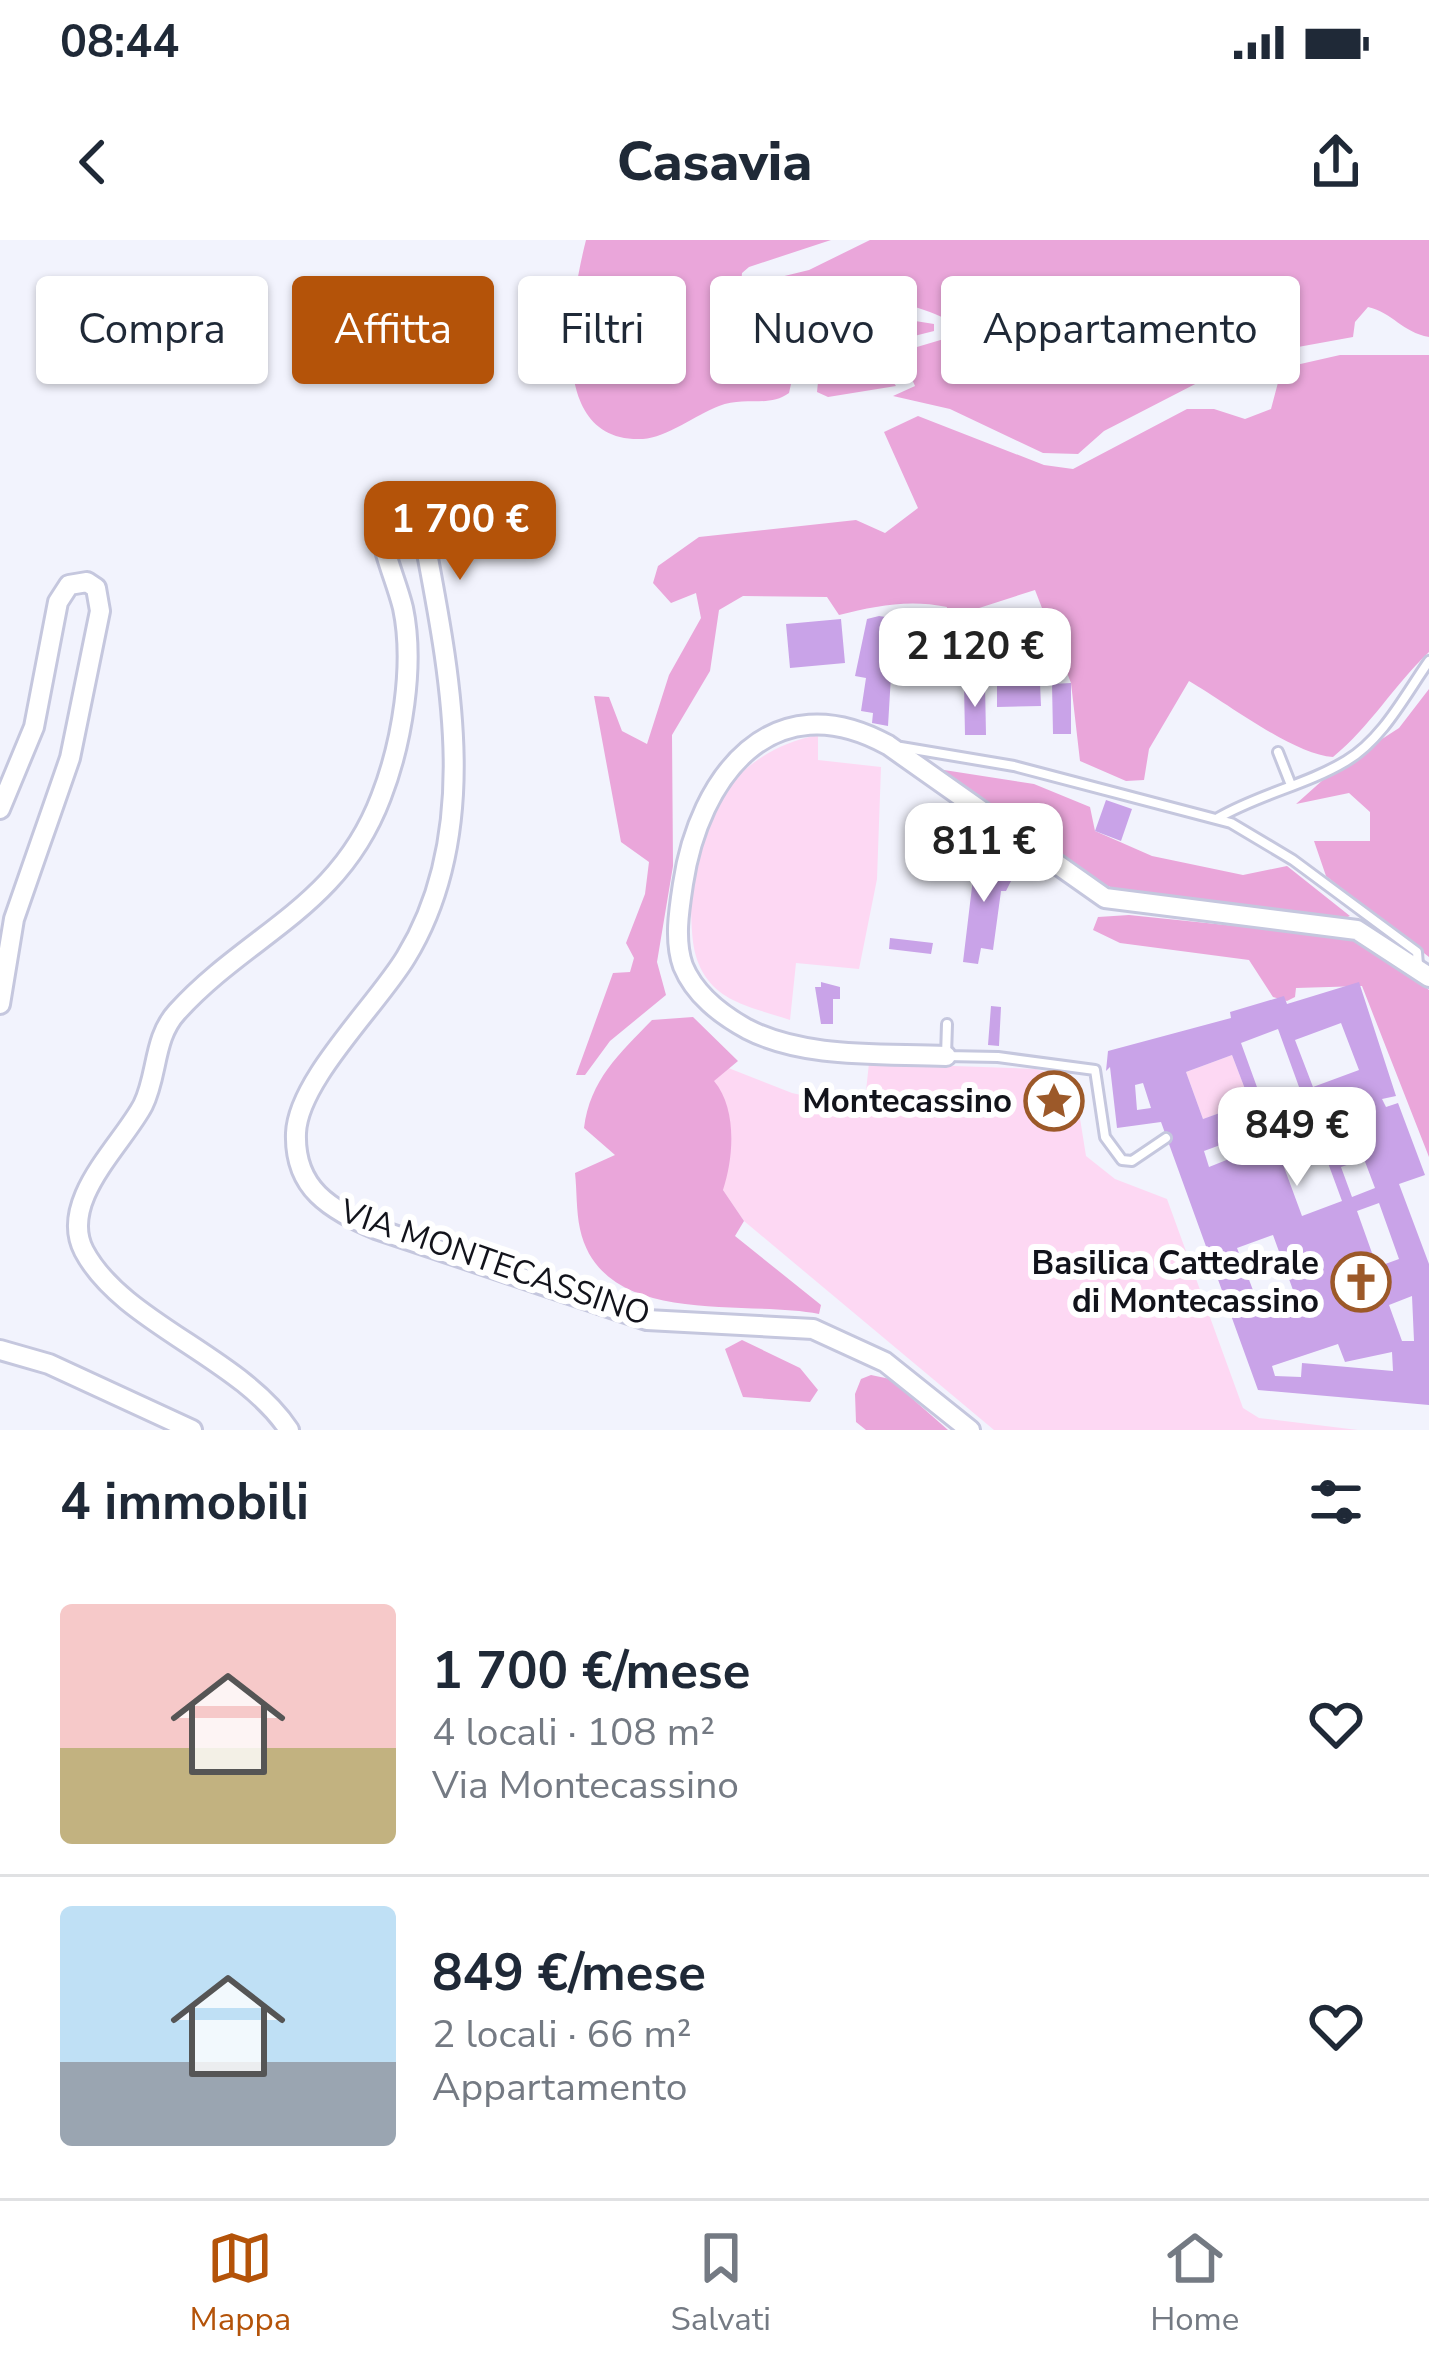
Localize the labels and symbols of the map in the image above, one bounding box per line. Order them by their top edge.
pin: 1 700 € [349,481,571,583]
pin: 2 120 € [864,608,1086,710]
pin: 811 € [900,803,1068,905]
place icon: Montecassino [1023,1070,1085,1132]
place label: Montecassino [802,1079,1012,1124]
pin: 849 € [1213,1087,1381,1189]
street label: VIA MONTECASSINO [333,1189,656,1337]
place label: Basilica Cattedrale di Montecassino [1031,1241,1319,1324]
church icon: Basilica Cattedrale di Montecassino [1330,1251,1392,1313]

